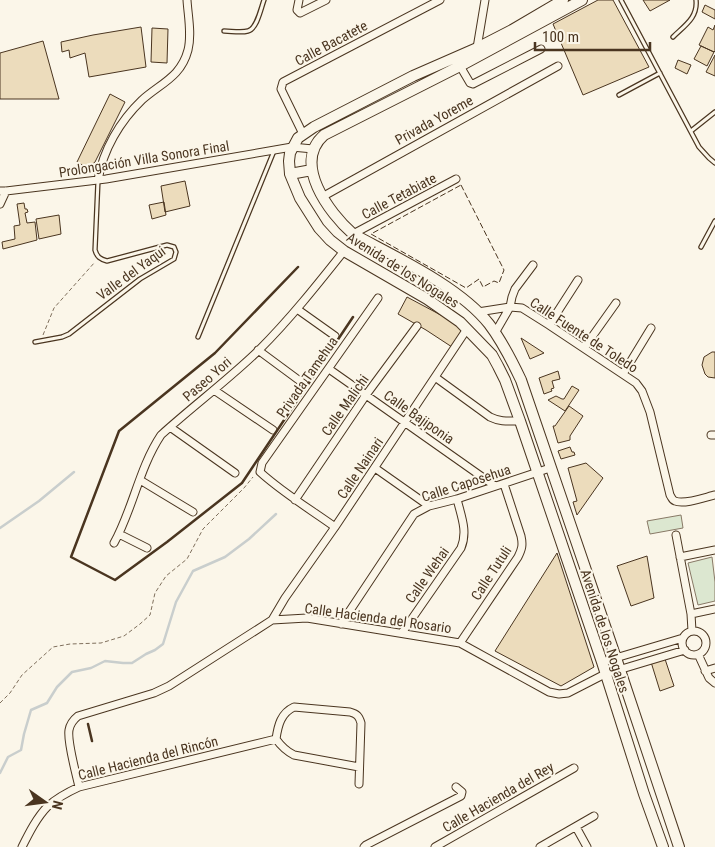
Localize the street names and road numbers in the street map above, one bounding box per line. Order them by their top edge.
street label: Calle Bacatete [292,17,370,69]
street label: Privada Yoreme [392,92,476,148]
street label: Prolongación Villa Sonora Final [58,138,230,180]
street label: Calle Tetabiate [359,169,439,222]
street label: Avenida de los Nogales [344,229,462,311]
street label: Valle del Yaqui [94,243,168,303]
street label: Calle Fuente de Toledo [527,294,641,376]
street label: Privada Tamehua [273,334,341,420]
street label: Paseo Yori [179,354,235,404]
street label: Calle Malichi [318,371,372,439]
street label: Calle Bajiponia [381,387,457,447]
street label: Calle Nainari [334,434,386,502]
street label: Calle Caposehua [419,461,513,505]
street label: Calle Tutuli [468,543,514,603]
street label: Calle Wehai [402,544,452,606]
street label: Avenida de los Nogales [577,567,633,695]
street label: Calle Hacienda del Rosario [304,600,452,636]
street label: Calle Hacienda del Rincón [76,733,220,783]
street label: Calle Hacienda del Rey [440,759,557,835]

